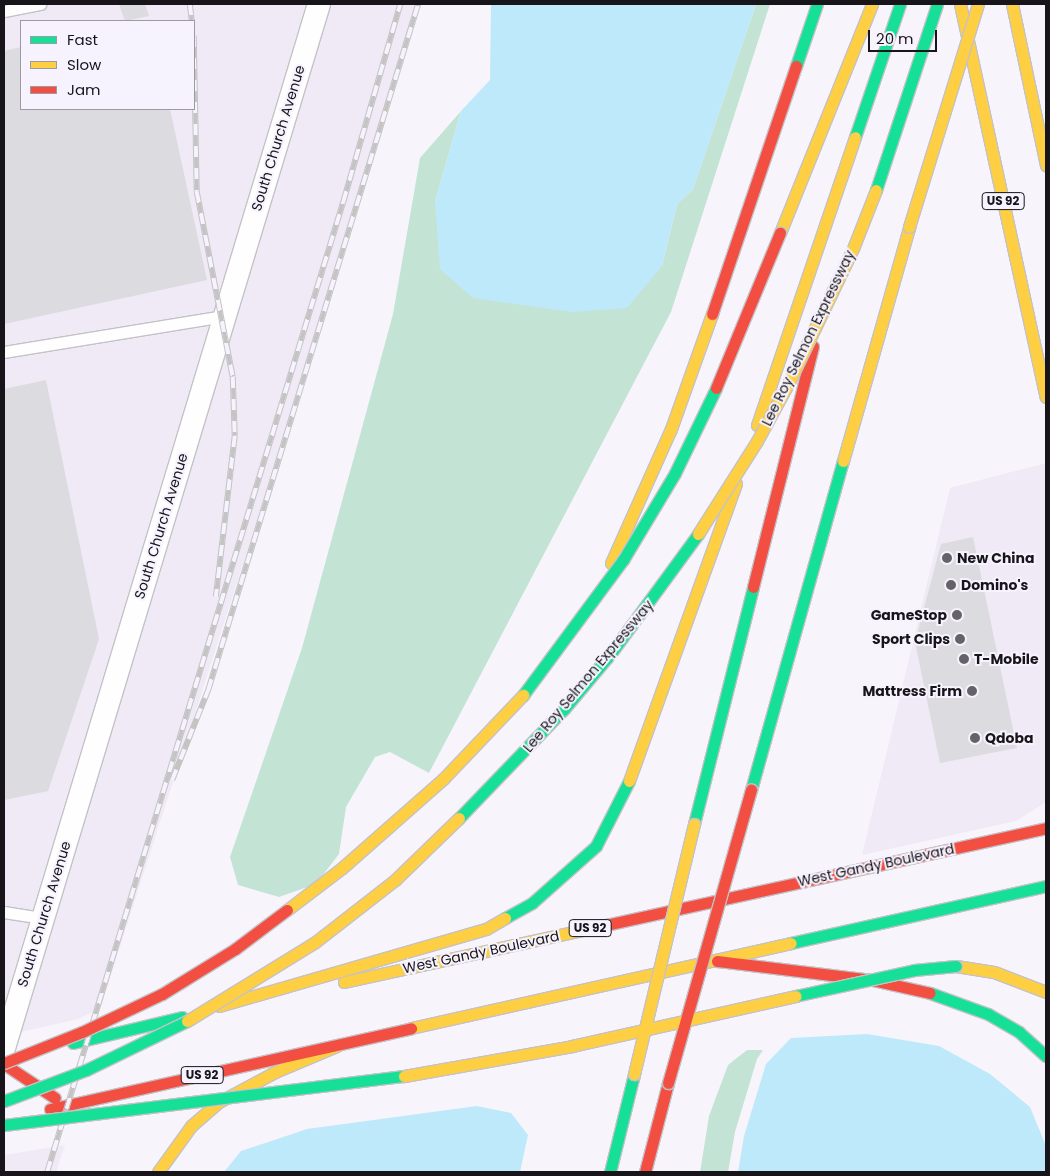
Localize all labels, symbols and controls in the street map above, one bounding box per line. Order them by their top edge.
legend [20,20,195,110]
scale bar [870,20,939,52]
text: 20 m [876,28,914,49]
text: Fast [67,29,98,50]
text: Slow [67,54,101,75]
street label: South Church Avenue [248,63,308,213]
text: Jam [67,79,101,100]
road number: US 92 [980,192,1026,210]
street label: Lee Roy Selmon Expressway [758,247,858,429]
street label: South Church Avenue [131,451,191,601]
place label: New China [957,550,1034,566]
marker: New China [941,552,953,564]
place label: Domino's [961,577,1028,593]
marker: Domino's [945,579,957,591]
street label: Lee Roy Selmon Expressway [519,597,657,755]
place label: GameStop [871,607,947,623]
marker: GameStop [951,609,963,621]
place label: Sport Clips [872,631,950,647]
marker: Sport Clips [954,633,966,645]
place label: T-Mobile [974,651,1039,667]
marker: T-Mobile [958,653,970,665]
place label: Mattress Firm [862,683,962,699]
marker: Mattress Firm [966,685,978,697]
place label: Qdoba [985,730,1033,746]
marker: Qdoba [969,732,981,744]
street label: South Church Avenue [14,839,74,989]
street label: West Gandy Boulevard [796,840,956,890]
road number: US 92 [568,918,612,938]
street label: West Gandy Boulevard [401,927,561,977]
road number: US 92 [180,1066,224,1084]

